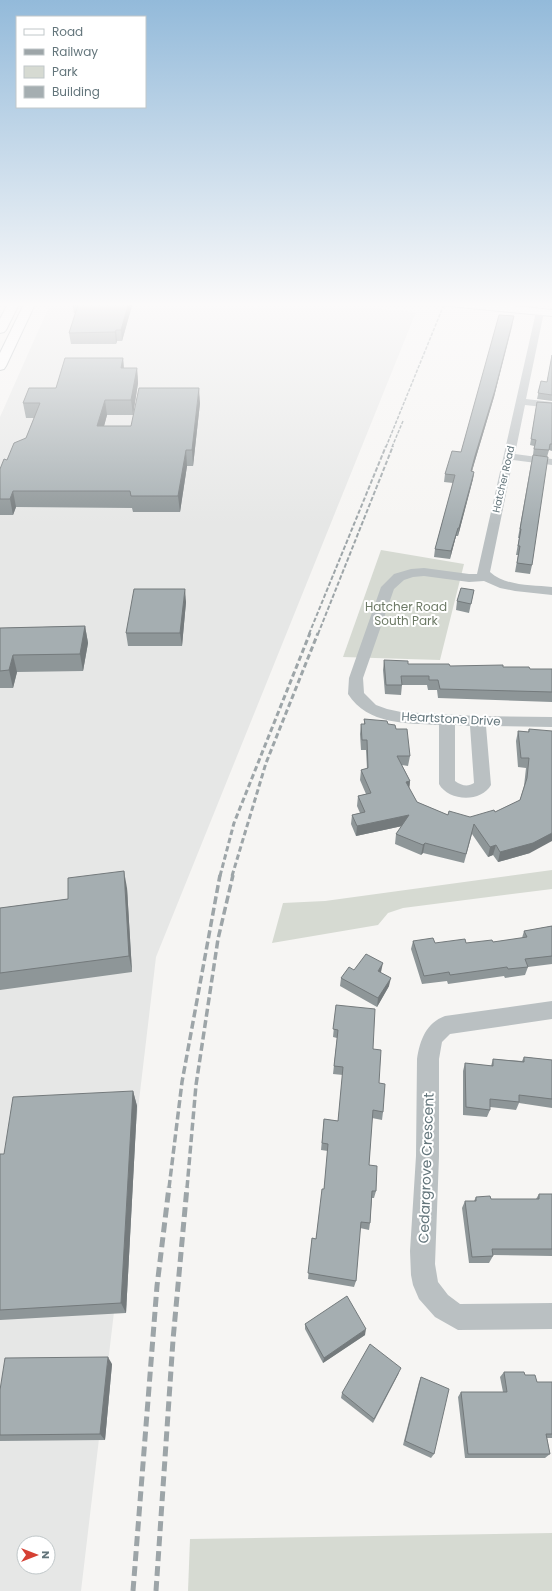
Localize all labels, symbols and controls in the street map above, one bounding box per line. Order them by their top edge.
legend [16,16,146,108]
text: Road [52,23,83,40]
text: Railway [52,43,98,60]
text: Park [52,63,79,80]
text: Building [52,83,100,100]
street label: Hatcher Road [488,444,518,514]
park label: Hatcher Road South Park [365,598,447,629]
street label: Heartstone Drive [401,707,501,730]
street label: Cedargrove Crescent [413,1092,439,1244]
north arrow [16,1535,56,1575]
text: N [38,1551,54,1559]

